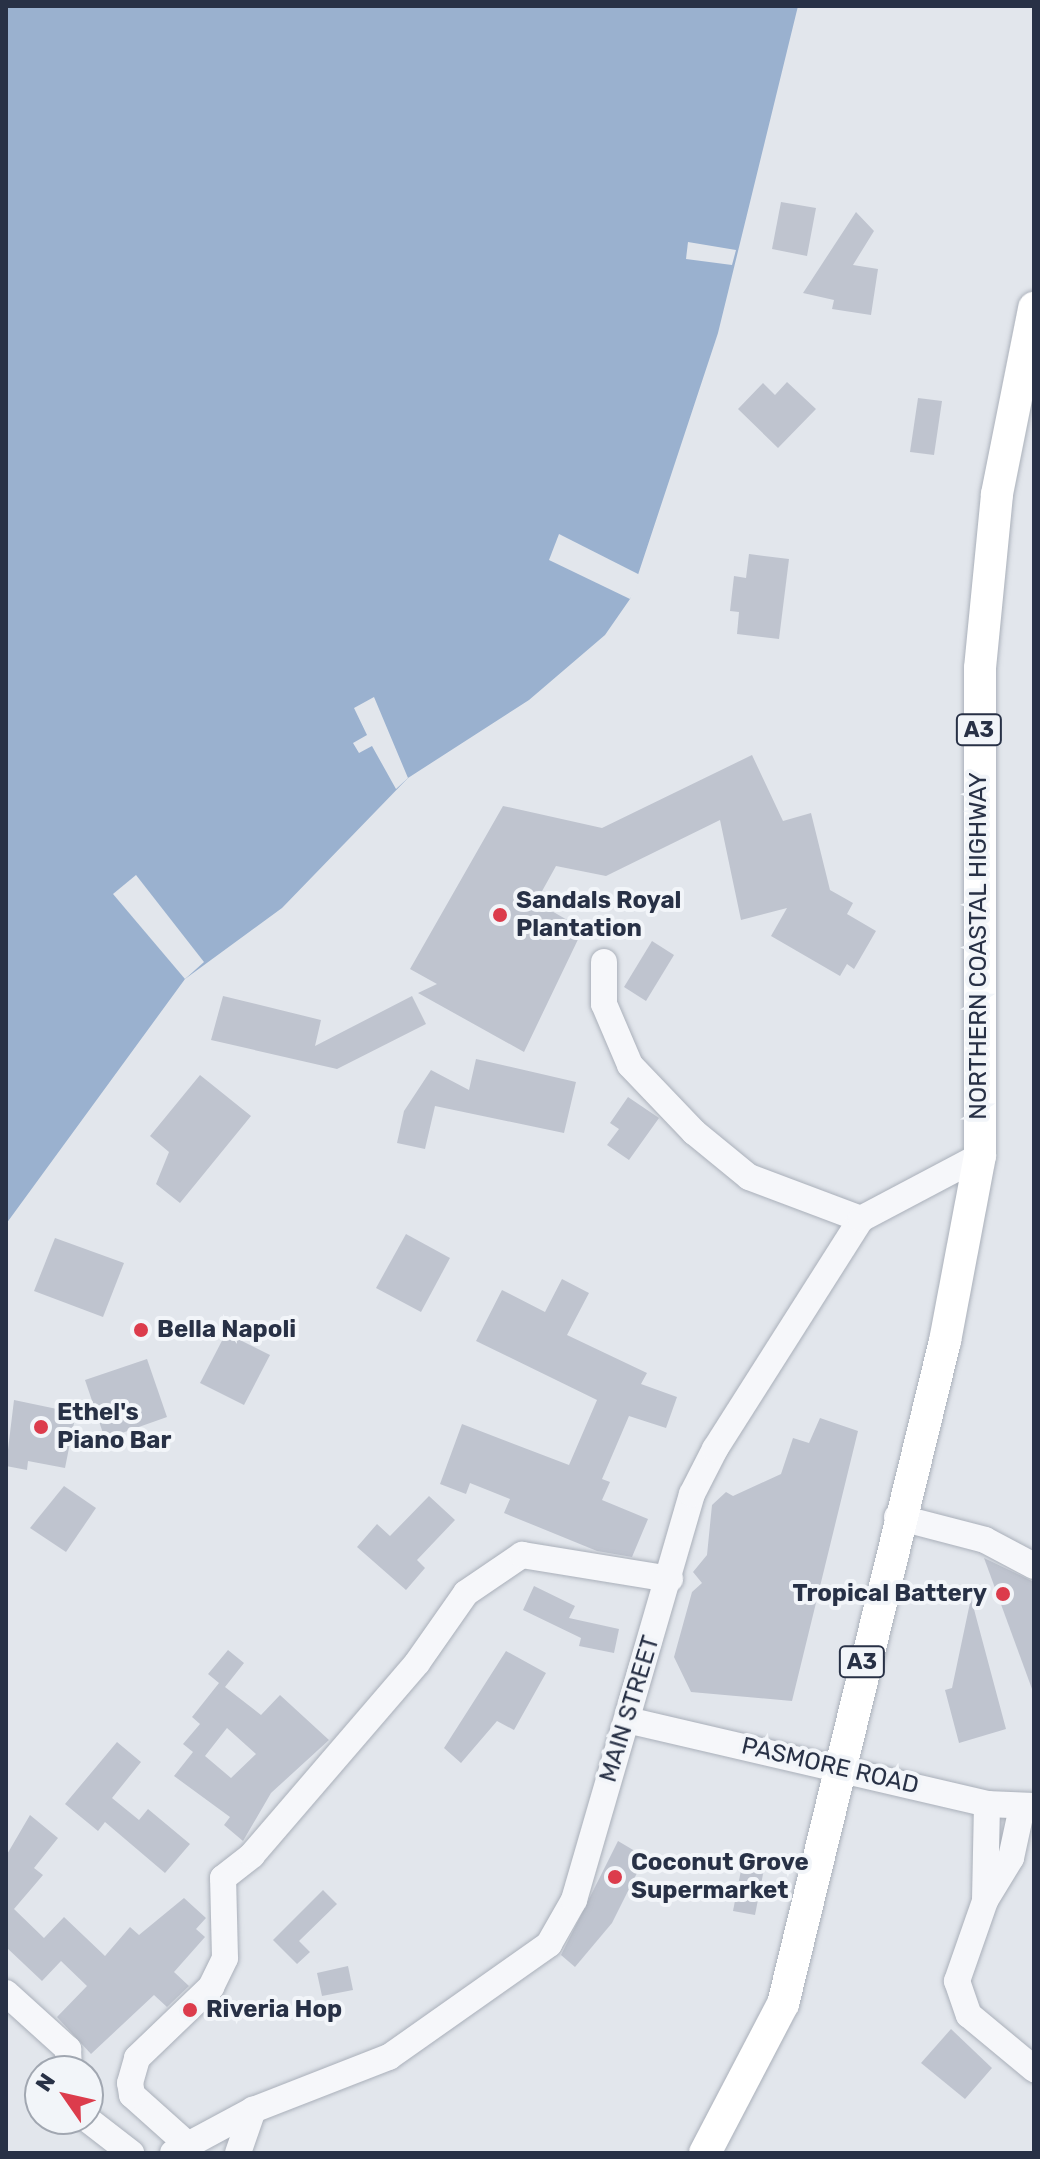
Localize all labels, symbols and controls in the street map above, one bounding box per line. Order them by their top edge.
road number: A3 [955,712,1003,748]
street label: NORTHERN COASTAL HIGHWAY [965,772,993,1120]
place label: Sandals Royal Plantation [516,887,681,943]
marker: Sandals Royal Plantation [491,906,509,924]
place label: Bella Napoli [157,1316,296,1344]
marker: Bella Napoli [132,1321,150,1339]
place label: Ethel's Piano Bar [57,1399,171,1455]
marker: Ethel's Piano Bar [32,1418,50,1436]
place label: Tropical Battery [793,1580,987,1608]
marker: Tropical Battery [994,1585,1012,1603]
street label: MAIN STREET [594,1632,666,1786]
road number: A3 [838,1644,886,1680]
street label: PASMORE ROAD [739,1732,921,1800]
place label: Coconut Grove Supermarket [631,1849,809,1905]
marker: Coconut Grove Supermarket [606,1868,624,1886]
place label: Riveria Hop [206,1996,342,2024]
marker: Riveria Hop [181,2001,199,2019]
north arrow [24,2055,104,2135]
text: N [30,2068,61,2097]

